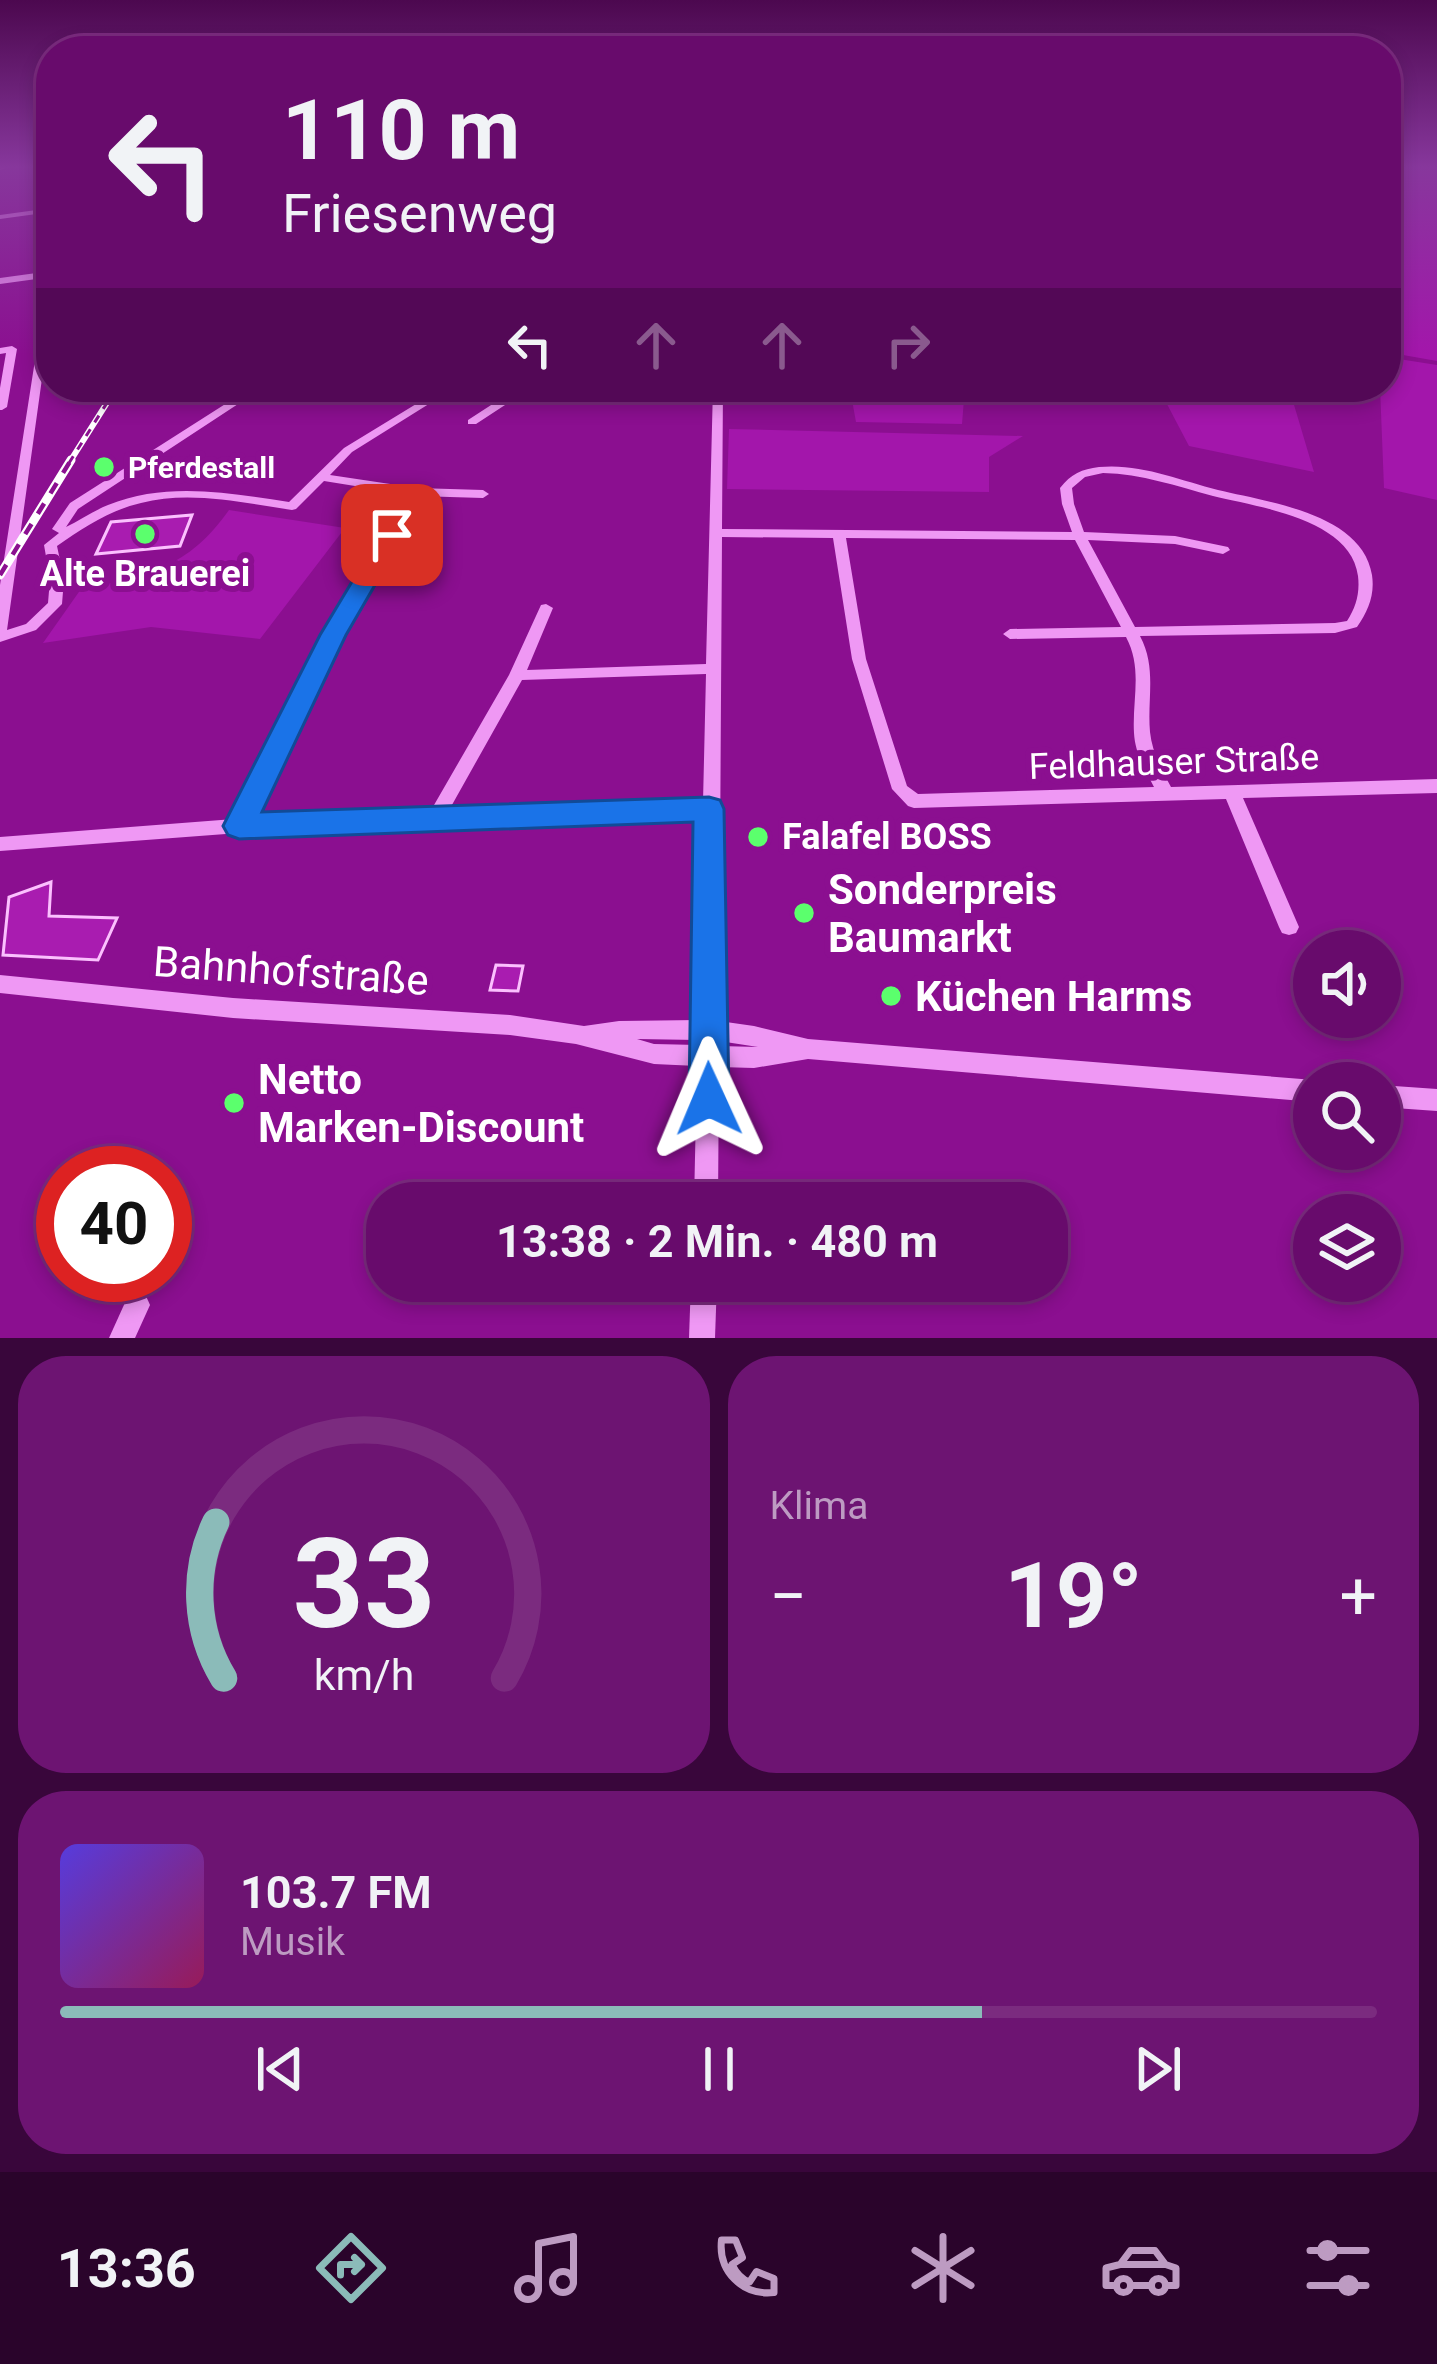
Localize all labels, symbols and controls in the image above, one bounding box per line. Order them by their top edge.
text: 110 m [282,81,520,180]
icon: left [84,84,240,240]
text: Friesenweg [282,182,557,245]
icon: left [497,312,563,378]
icon: ahead [623,312,689,378]
icon: ahead [749,312,815,378]
icon: right [875,312,941,378]
place label: Pferdestall [128,450,275,485]
marker: Pferdestall [91,454,117,480]
pin [341,484,443,586]
icon: arrive [359,502,425,568]
marker: Alte Brauerei [132,521,158,547]
place label: Alte Brauerei [40,553,250,595]
street label: Feldhauser Straße [1028,736,1320,788]
place label: Falafel BOSS [782,816,992,858]
marker: Falafel BOSS [745,824,771,850]
place label: Sonderpreis Baumarkt [828,865,1057,962]
marker: Sonderpreis Baumarkt [791,900,817,926]
map controls [1293,930,1401,1302]
button: sound [1293,930,1401,1038]
street label: Bahnhofstraße [152,937,430,1005]
place label: Küchen Harms [915,972,1192,1021]
marker: Küchen Harms [878,983,904,1009]
position arrow [646,1036,772,1162]
place label: Netto Marken-Discount [258,1055,584,1152]
button: search [1293,1062,1401,1170]
marker: Netto Marken-Discount [221,1090,247,1116]
speed limit sign: 40 [36,1146,192,1302]
button: layers [1293,1194,1401,1302]
text: 13:38 · 2 Min. · 480 m [496,1215,938,1268]
text: Klima [770,1483,868,1529]
text: 33 [292,1511,435,1657]
text: 19° [1004,1544,1143,1649]
text: − [770,1558,807,1635]
text: + [1340,1558,1377,1635]
text: km/h [313,1649,414,1699]
text: 103.7 FM [240,1866,432,1919]
text: Musik [240,1919,345,1965]
icon: previous [247,2036,313,2102]
icon: pause [686,2036,752,2102]
icon: next [1125,2036,1191,2102]
icon: directions [309,2226,393,2310]
icon: music [507,2226,591,2310]
icon: phone [704,2226,788,2310]
icon: climate [901,2226,985,2310]
icon: car [1099,2226,1183,2310]
icon: filters [1296,2226,1380,2310]
text: 13:36 [57,2237,196,2300]

